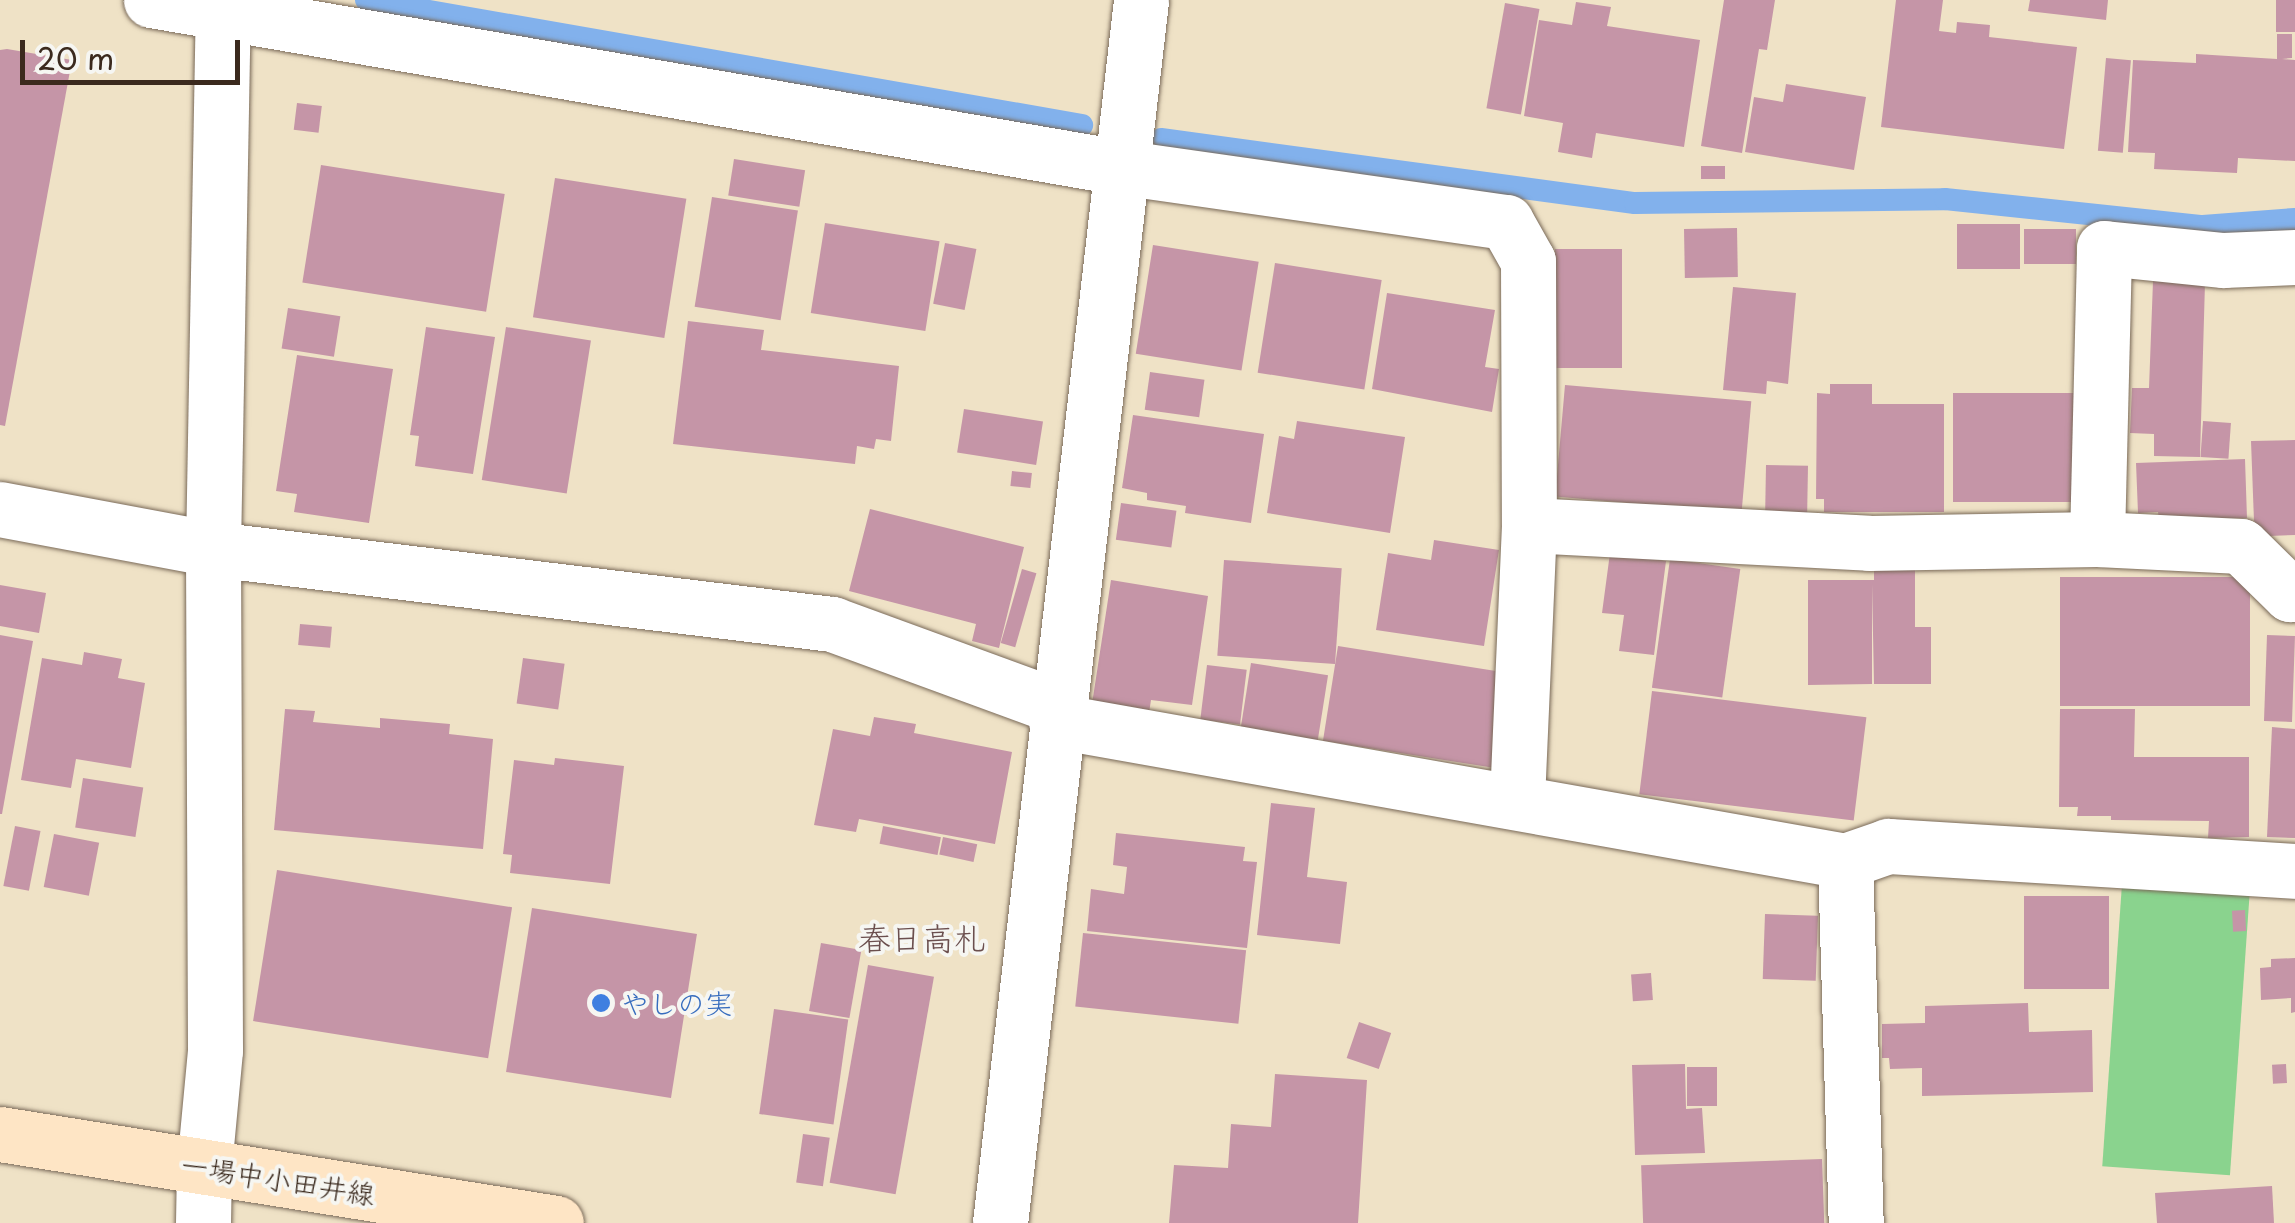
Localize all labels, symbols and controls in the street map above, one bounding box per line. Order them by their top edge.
scale bar [25,20,245,82]
text: 20 m [37,35,114,80]
district label: 春日高札 [858,918,986,956]
place label: やしの実 [621,986,733,1020]
marker: やしの実 [590,992,612,1014]
street label: 一場中小田井線 [179,1147,377,1211]

